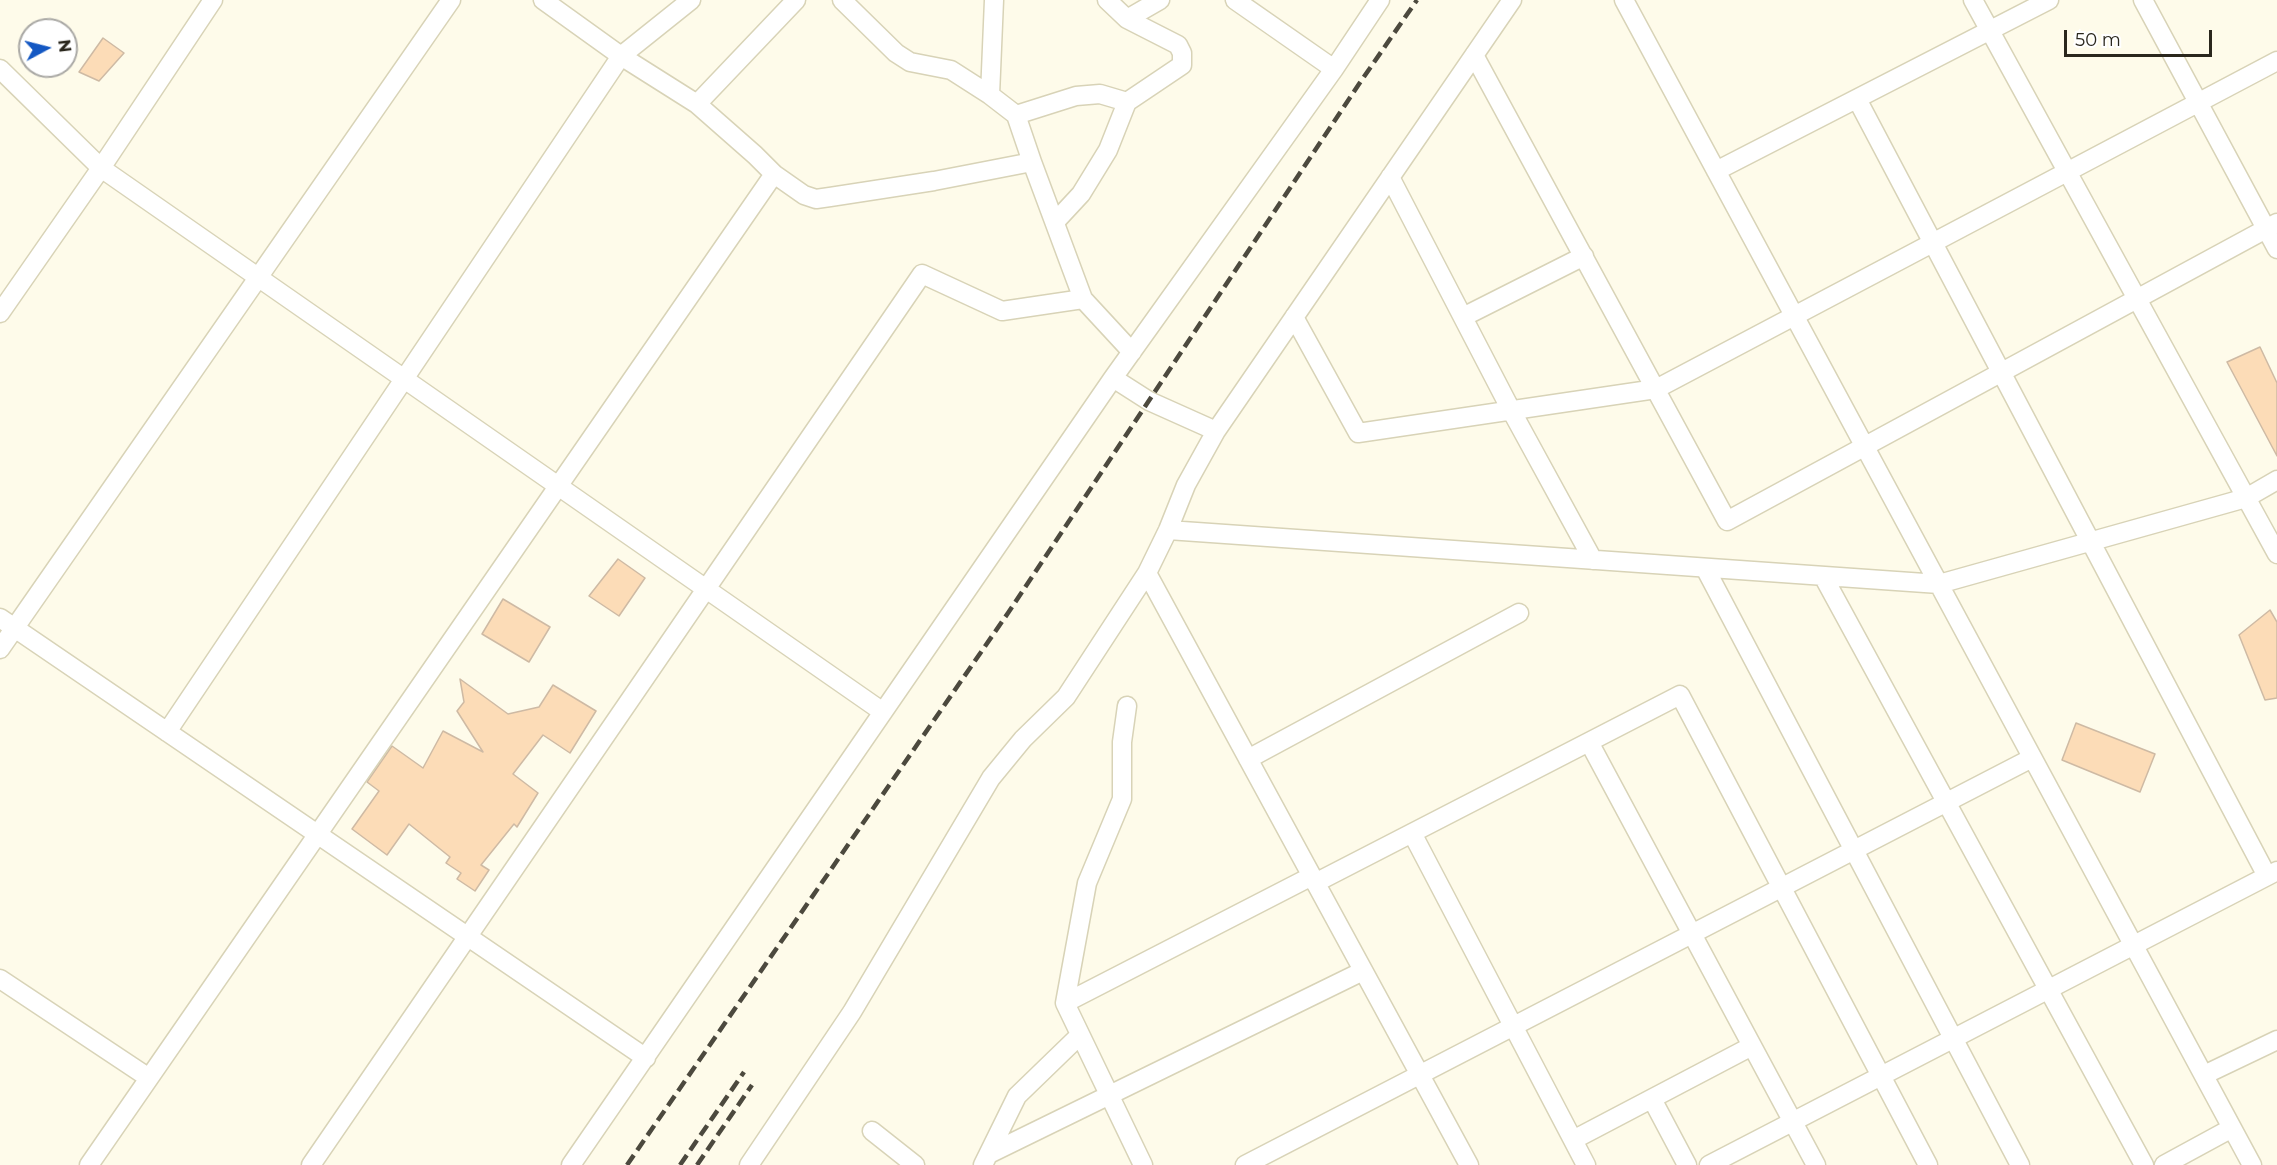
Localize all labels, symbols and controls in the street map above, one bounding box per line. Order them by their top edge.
north arrow [18,18,78,78]
scale bar [2067,18,2216,56]
text: 50 m [2075,29,2121,51]
text: N [54,38,75,54]

